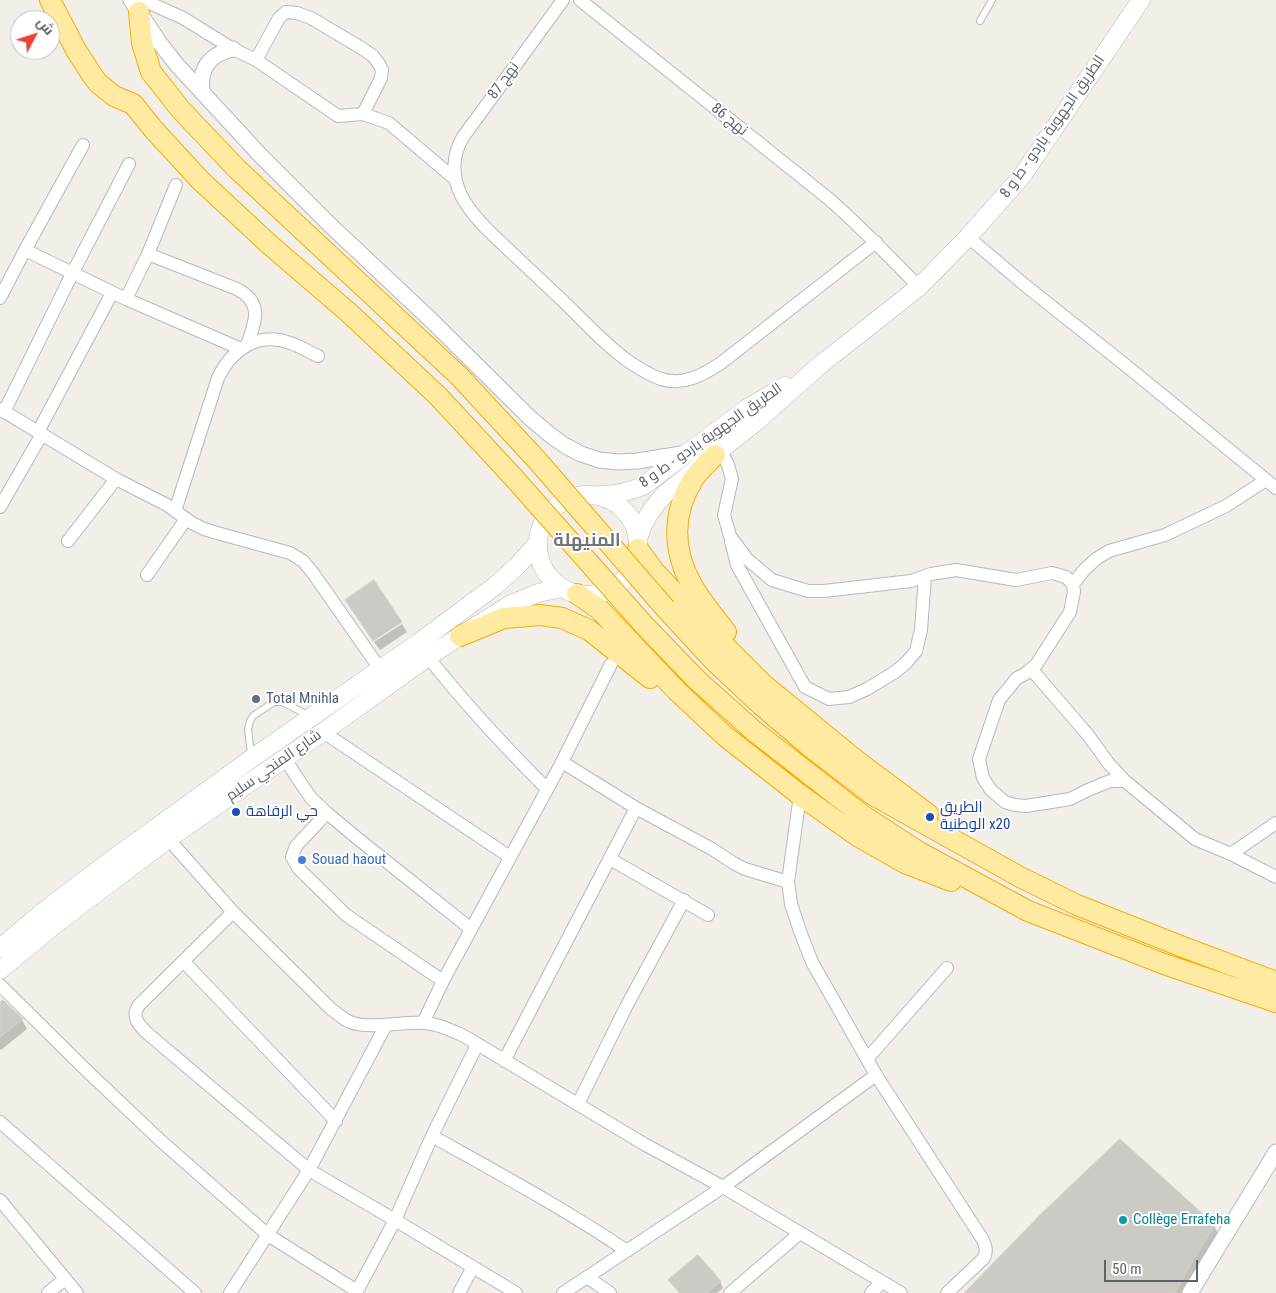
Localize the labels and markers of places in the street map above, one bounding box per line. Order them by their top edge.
place label: Total Mnihla [266,690,339,708]
marker: Total Mnihla [250,693,262,705]
place label: الطريق الوطنية x20 [940,799,1010,834]
place label: حي الرفاهة [246,803,318,821]
marker: حي الرفاهة [230,806,242,818]
marker: الطريق الوطنية x20 [924,811,936,823]
place label: Souad haout [312,851,386,869]
marker: Souad haout [296,854,308,866]
place label: Collège Errafeha [1133,1211,1230,1229]
marker: Collège Errafeha [1117,1214,1129,1226]

